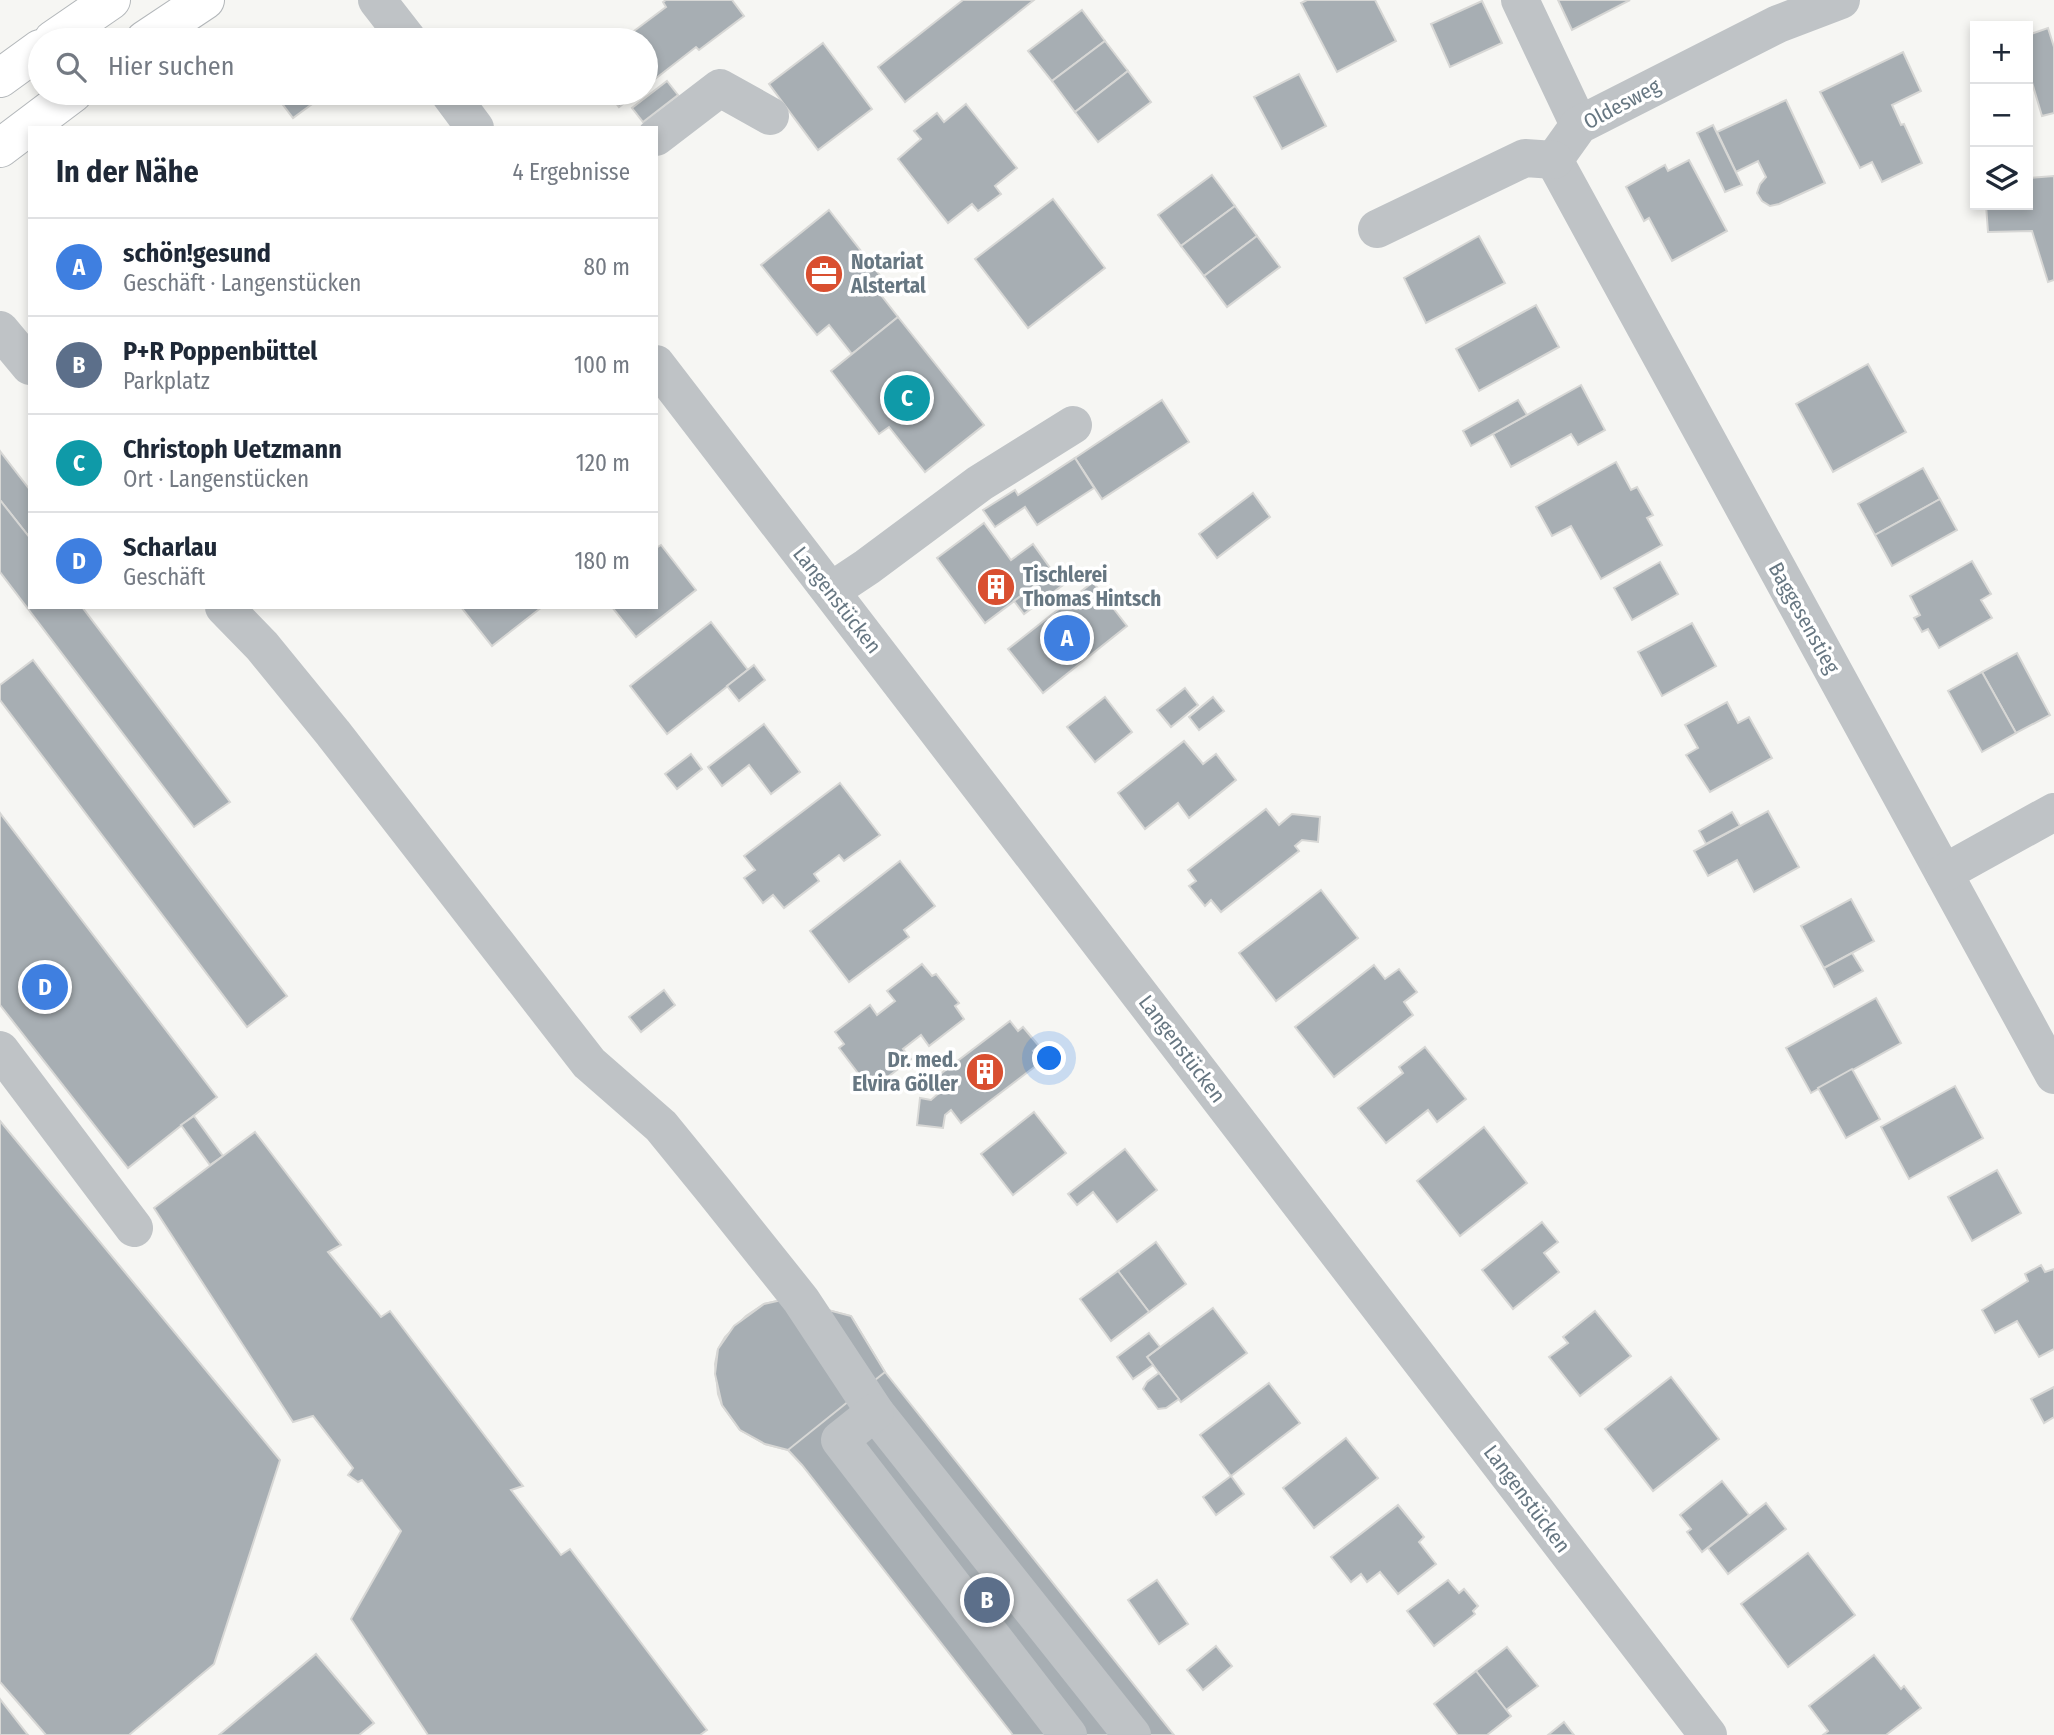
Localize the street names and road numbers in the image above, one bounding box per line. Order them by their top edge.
street label: Oldesweg [1579,73,1665,135]
street label: Langenstücken [787,541,887,659]
street label: Baggesenstieg [1763,558,1845,678]
street label: Langenstücken [1133,990,1231,1108]
street label: Langenstücken [1478,1440,1576,1558]

